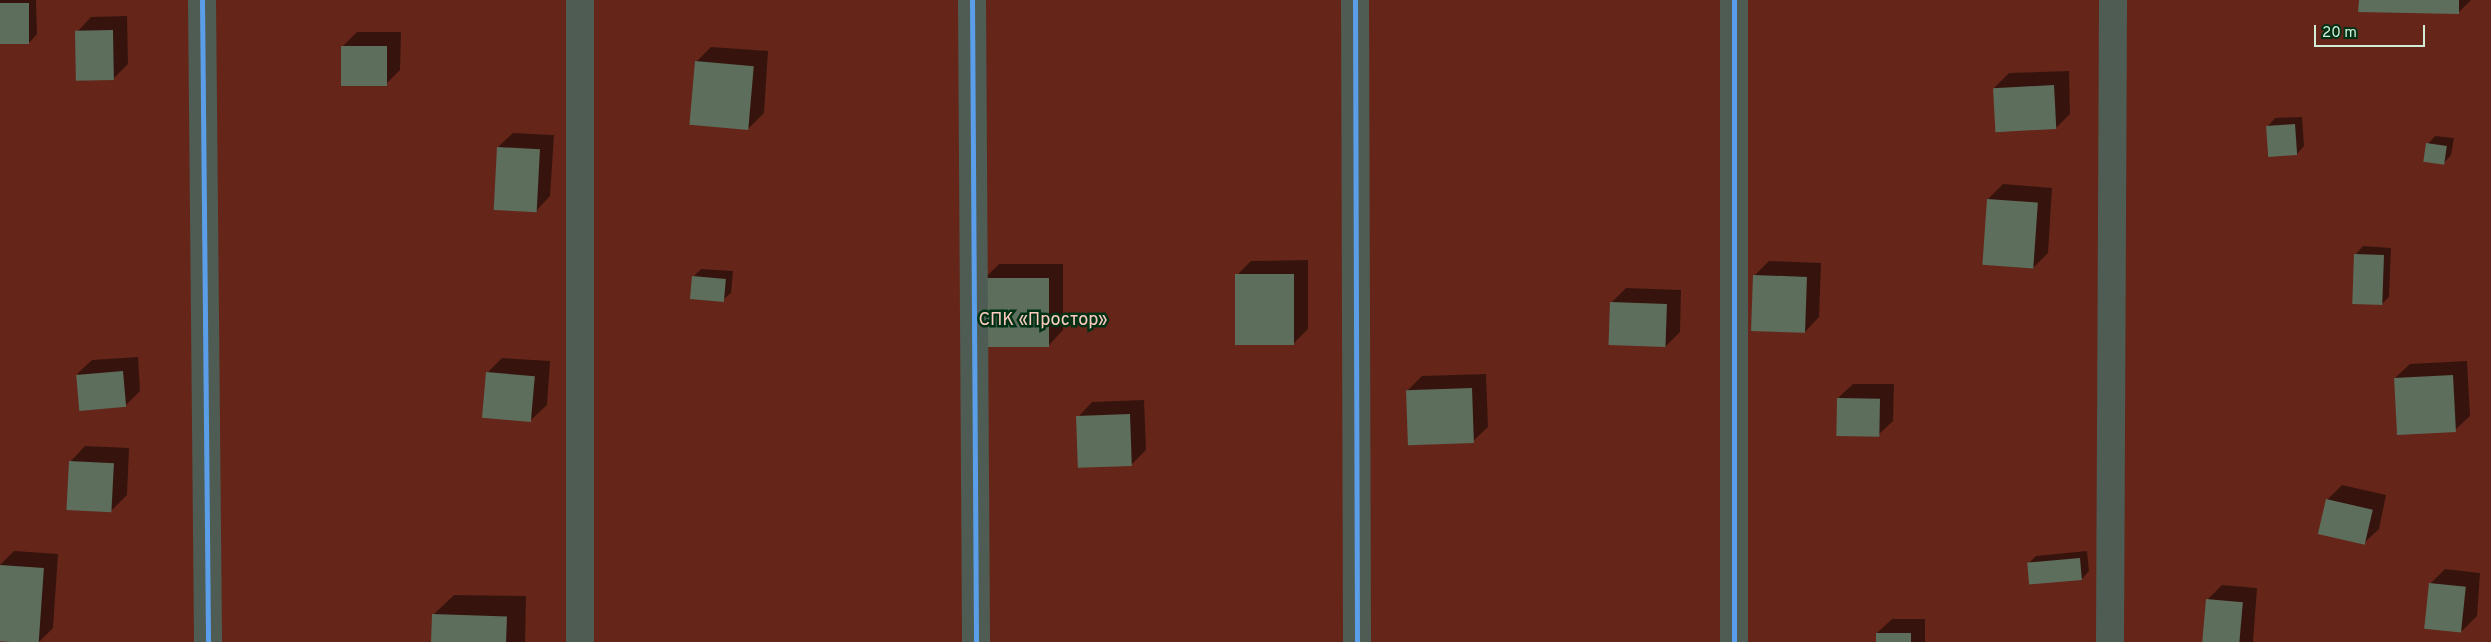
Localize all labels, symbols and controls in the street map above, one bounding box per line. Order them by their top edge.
scale bar [2316,15,2427,47]
text: 20 m [2322,24,2357,43]
park label: СПК «Простор» [978,310,1108,332]

